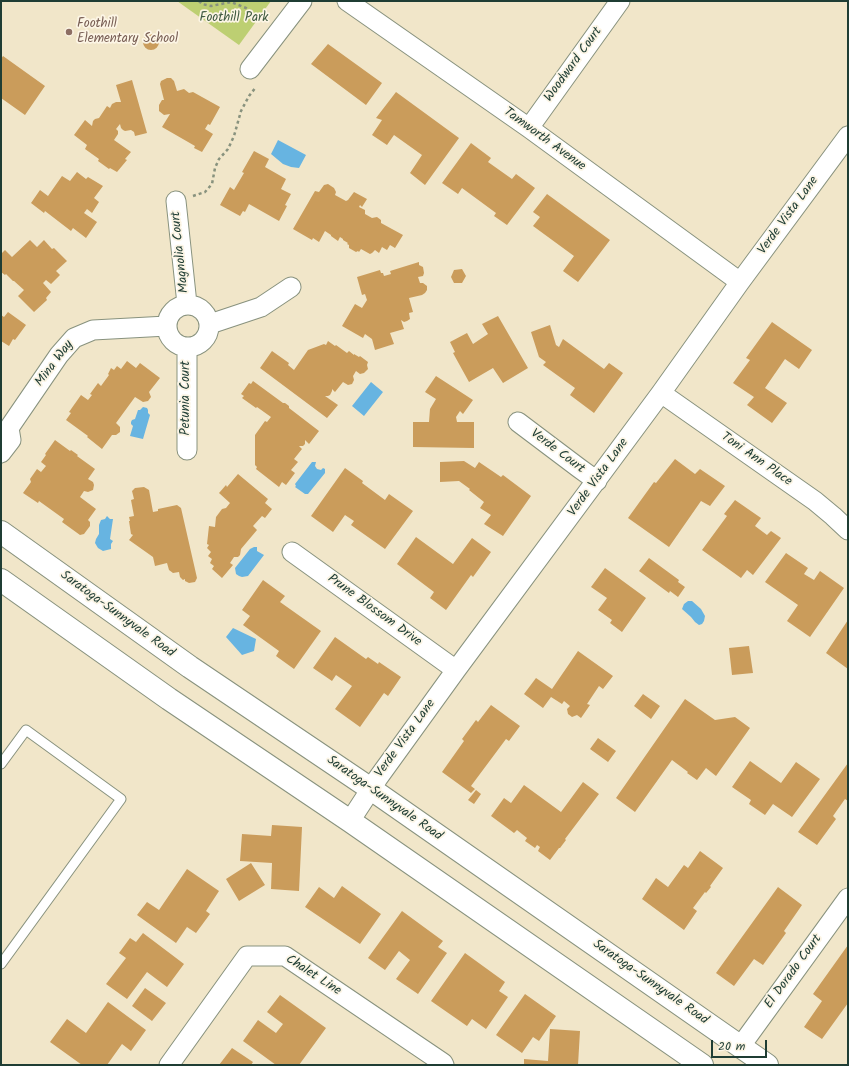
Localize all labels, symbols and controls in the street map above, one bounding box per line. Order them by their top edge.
park label: Foothill Park [200,11,268,27]
place label: Foothill Elementary School [77,17,178,48]
street label: Woodward Court [542,25,606,105]
marker: Foothill Elementary School [64,27,74,37]
street label: Tamworth Avenue [500,105,588,175]
street label: Verde Vista Lane [756,174,822,258]
street label: Magnolia Court [169,210,193,294]
street label: Mina Way [33,338,77,390]
street label: Petunia Court [179,361,195,435]
street label: Verde Court [527,427,587,477]
street label: Toni Ann Place [718,430,794,490]
street label: Verde Vista Lane [566,436,632,520]
street label: Saratoga-Sunnyvale Road [57,568,177,662]
street label: Prune Blossom Drive [324,572,424,650]
street label: Verde Vista Lane [373,697,439,781]
street label: Saratoga-Sunnyvale Road [323,753,445,845]
street label: El Dorado Court [762,932,826,1012]
street label: Saratoga-Sunnyvale Road [589,937,711,1029]
street label: Chalet Line [282,952,344,1000]
scale bar [713,1032,769,1058]
text: 20 m [718,1037,745,1056]

